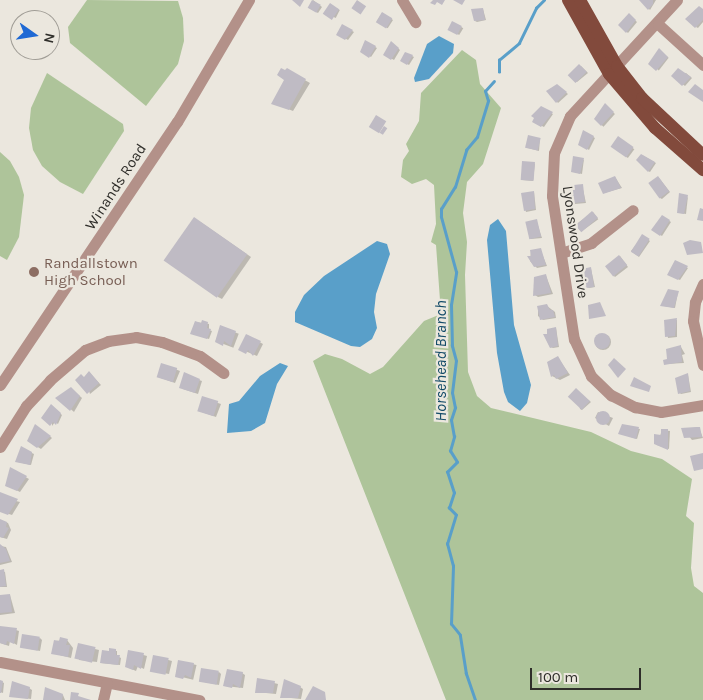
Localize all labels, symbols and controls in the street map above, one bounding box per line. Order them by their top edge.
north arrow [10,10,60,60]
text: N [40,31,59,45]
street label: Winands Road [81,141,151,233]
street label: Lyonswood Drive [558,185,592,299]
place label: Randallstown High School [44,254,138,289]
marker: Randallstown High School [28,266,40,278]
water label: Horsehead Branch [431,300,451,422]
scale bar [533,658,644,690]
text: 100 m [538,668,578,686]

